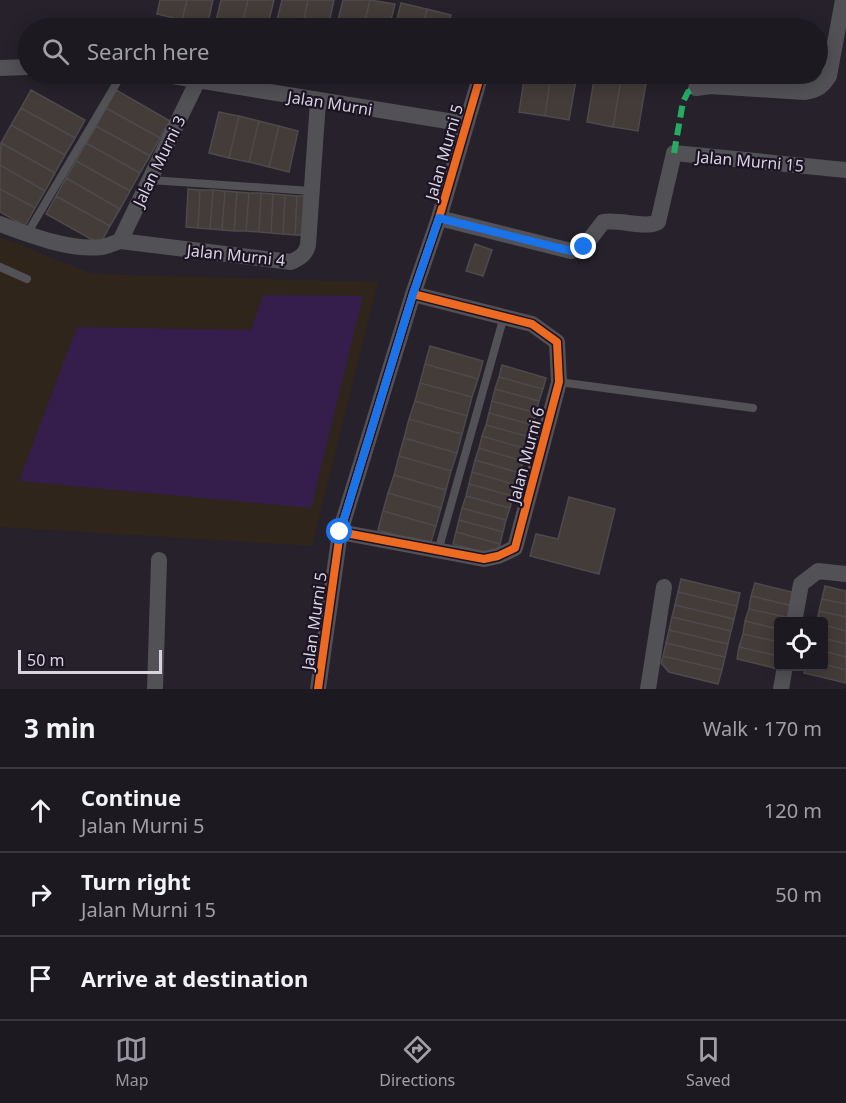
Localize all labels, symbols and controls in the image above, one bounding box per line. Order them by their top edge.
search box [18,18,828,84]
icon: search [39,35,72,68]
text: Search here [87,36,209,66]
street label: Jalan Murni [284,85,374,121]
street label: Jalan Murni 5 [419,101,468,204]
street label: Jalan Murni 3 [127,112,191,212]
street label: Jalan Murni 15 [693,145,805,177]
route end [570,233,596,259]
street label: Jalan Murni 4 [184,239,286,271]
street label: Jalan Murni 6 [502,404,549,508]
route start [326,518,352,544]
street label: Jalan Murni 5 [296,571,332,673]
map controls [774,617,828,671]
button: locate [774,617,828,671]
scale bar [18,647,162,674]
text: 50 m [27,649,64,671]
text: 3 min [24,710,96,746]
text: Walk · 170 m [703,715,822,742]
text: Continue [81,782,181,812]
icon: ahead [24,794,57,827]
text: 120 m [764,797,822,824]
text: Jalan Murni 5 [81,812,205,839]
text: Turn right [81,866,191,896]
icon: right [24,878,57,911]
text: 50 m [775,881,822,908]
text: Jalan Murni 15 [81,896,216,923]
icon: arrive [24,962,57,995]
text: Arrive at destination [81,963,308,993]
tab: Map [115,1033,149,1091]
tab: Directions [379,1033,455,1091]
tab: Saved [686,1033,731,1091]

